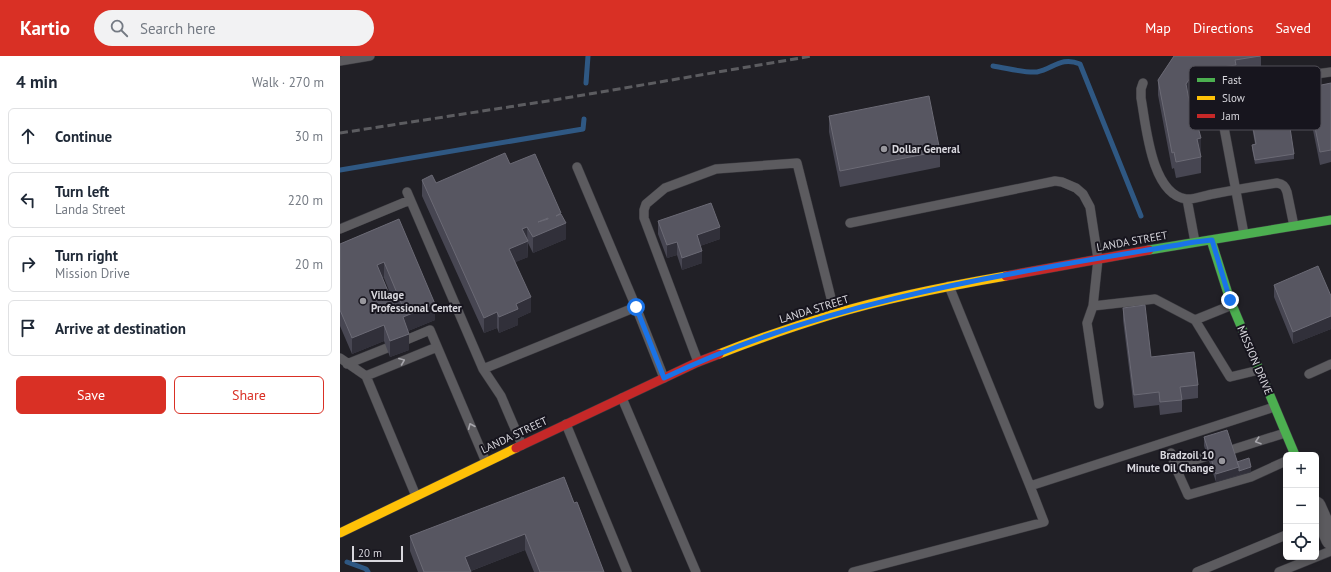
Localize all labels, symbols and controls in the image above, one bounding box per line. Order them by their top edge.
search box [94,10,374,46]
text: Kartio [20,16,70,40]
icon: search [108,17,130,39]
text: Search here [140,19,216,38]
text: Map [1145,19,1171,37]
text: Directions [1193,19,1253,37]
text: Saved [1275,19,1311,37]
legend [1189,66,1321,130]
text: 4 min [16,71,57,93]
text: Fast [1222,73,1242,87]
text: Walk · 270 m [252,74,324,91]
text: Slow [1222,91,1245,105]
text: Jam [1221,109,1240,123]
icon: ahead [17,125,39,147]
text: Continue [55,127,112,146]
text: 30 m [295,128,323,145]
place label: Dollar General [892,142,961,156]
marker: Dollar General [879,144,889,154]
text: Turn left [55,182,109,201]
icon: left [17,189,39,211]
text: 220 m [288,192,323,209]
text: Landa Street [55,201,125,218]
street label: LANDA STREET [1095,228,1169,254]
text: Turn right [55,246,118,265]
icon: right [17,253,39,275]
text: 20 m [295,256,323,273]
text: Mission Drive [55,265,130,282]
place label: Village Professional Center [370,288,462,315]
route end [1221,291,1239,309]
street label: LANDA STREET [778,292,850,326]
marker: Village Professional Center [358,296,368,306]
route start [627,298,645,316]
icon: arrive [17,317,39,339]
text: Arrive at destination [55,319,186,338]
street label: MISSION DRIVE [1234,323,1276,397]
one-way arrow [398,358,405,366]
button: Save [16,376,166,414]
button: Share [174,376,324,414]
street label: LANDA STREET [478,413,550,457]
one-way arrow [467,423,475,430]
one-way arrow [1255,437,1262,445]
place label: Bradzoil 10 Minute Oil Change [1127,448,1214,475]
map controls [1283,452,1319,560]
button: + [1283,452,1319,488]
marker: Bradzoil 10 Minute Oil Change [1217,456,1227,466]
button: − [1283,488,1319,524]
button: locate [1283,524,1319,560]
scale bar [352,544,403,563]
text: 20 m [358,546,382,560]

